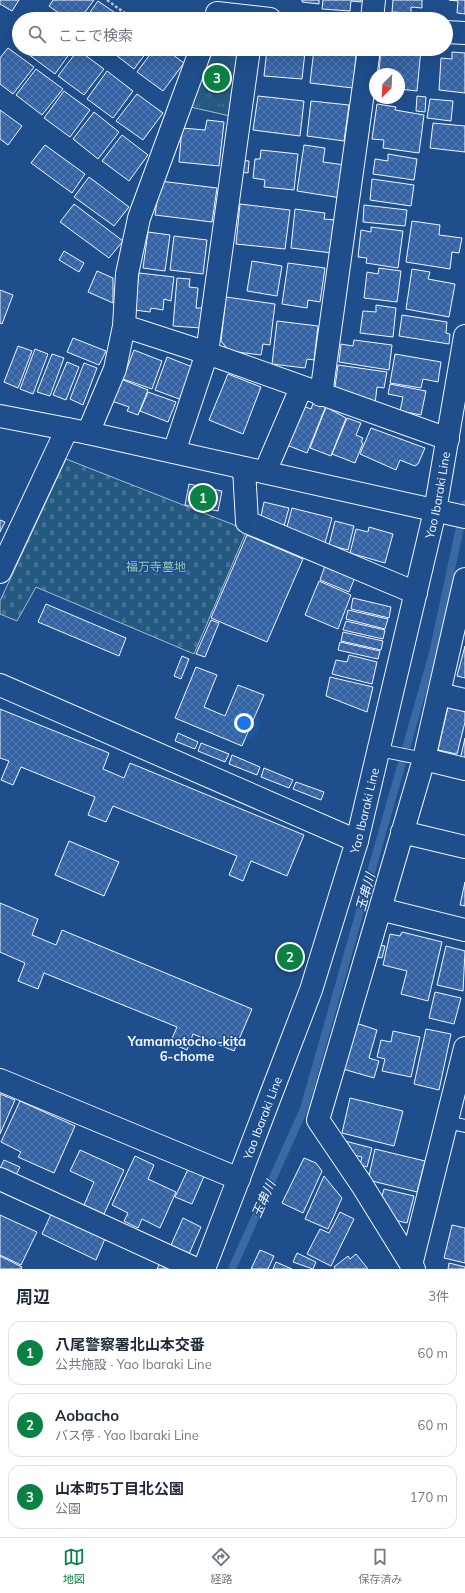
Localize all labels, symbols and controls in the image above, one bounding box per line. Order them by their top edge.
search box [12,12,453,56]
icon: search [26,23,48,45]
text: ここで検索 [58,26,133,45]
pin: 3 [204,63,230,93]
north arrow [369,68,405,104]
street label: Yao Ibaraki Line [421,451,453,541]
pin: 1 [190,483,216,513]
park label: 福万寺墓地 [126,559,186,574]
your location [234,713,254,733]
street label: Yao Ibaraki Line [346,766,382,856]
water label: 玉串川 [352,869,379,913]
pin: 2 [277,942,303,972]
district label: Yamamotocho-kita 6-chome [127,1033,246,1064]
street label: Yao Ibaraki Line [239,1074,285,1162]
water label: 玉串川 [248,1176,279,1220]
text: 周辺 [16,1286,50,1307]
text: 3件 [428,1288,449,1304]
text: 八尾警察署北山本交番 [55,1335,205,1354]
text: 1 [26,1345,34,1361]
text: 60 m [418,1345,448,1361]
text: 公共施設 · Yao Ibaraki Line [55,1356,212,1372]
text: Aobacho [55,1406,119,1425]
text: 2 [26,1417,34,1433]
text: 60 m [418,1417,448,1433]
text: バス停 · Yao Ibaraki Line [55,1427,199,1443]
text: 山本町5丁目北公園 [55,1479,184,1498]
text: 3 [26,1489,34,1505]
text: 170 m [410,1489,448,1505]
text: 公園 [55,1500,81,1516]
tab: 地図 [63,1546,85,1586]
tab: 経路 [210,1546,232,1586]
tab: 保存済み [358,1546,402,1586]

